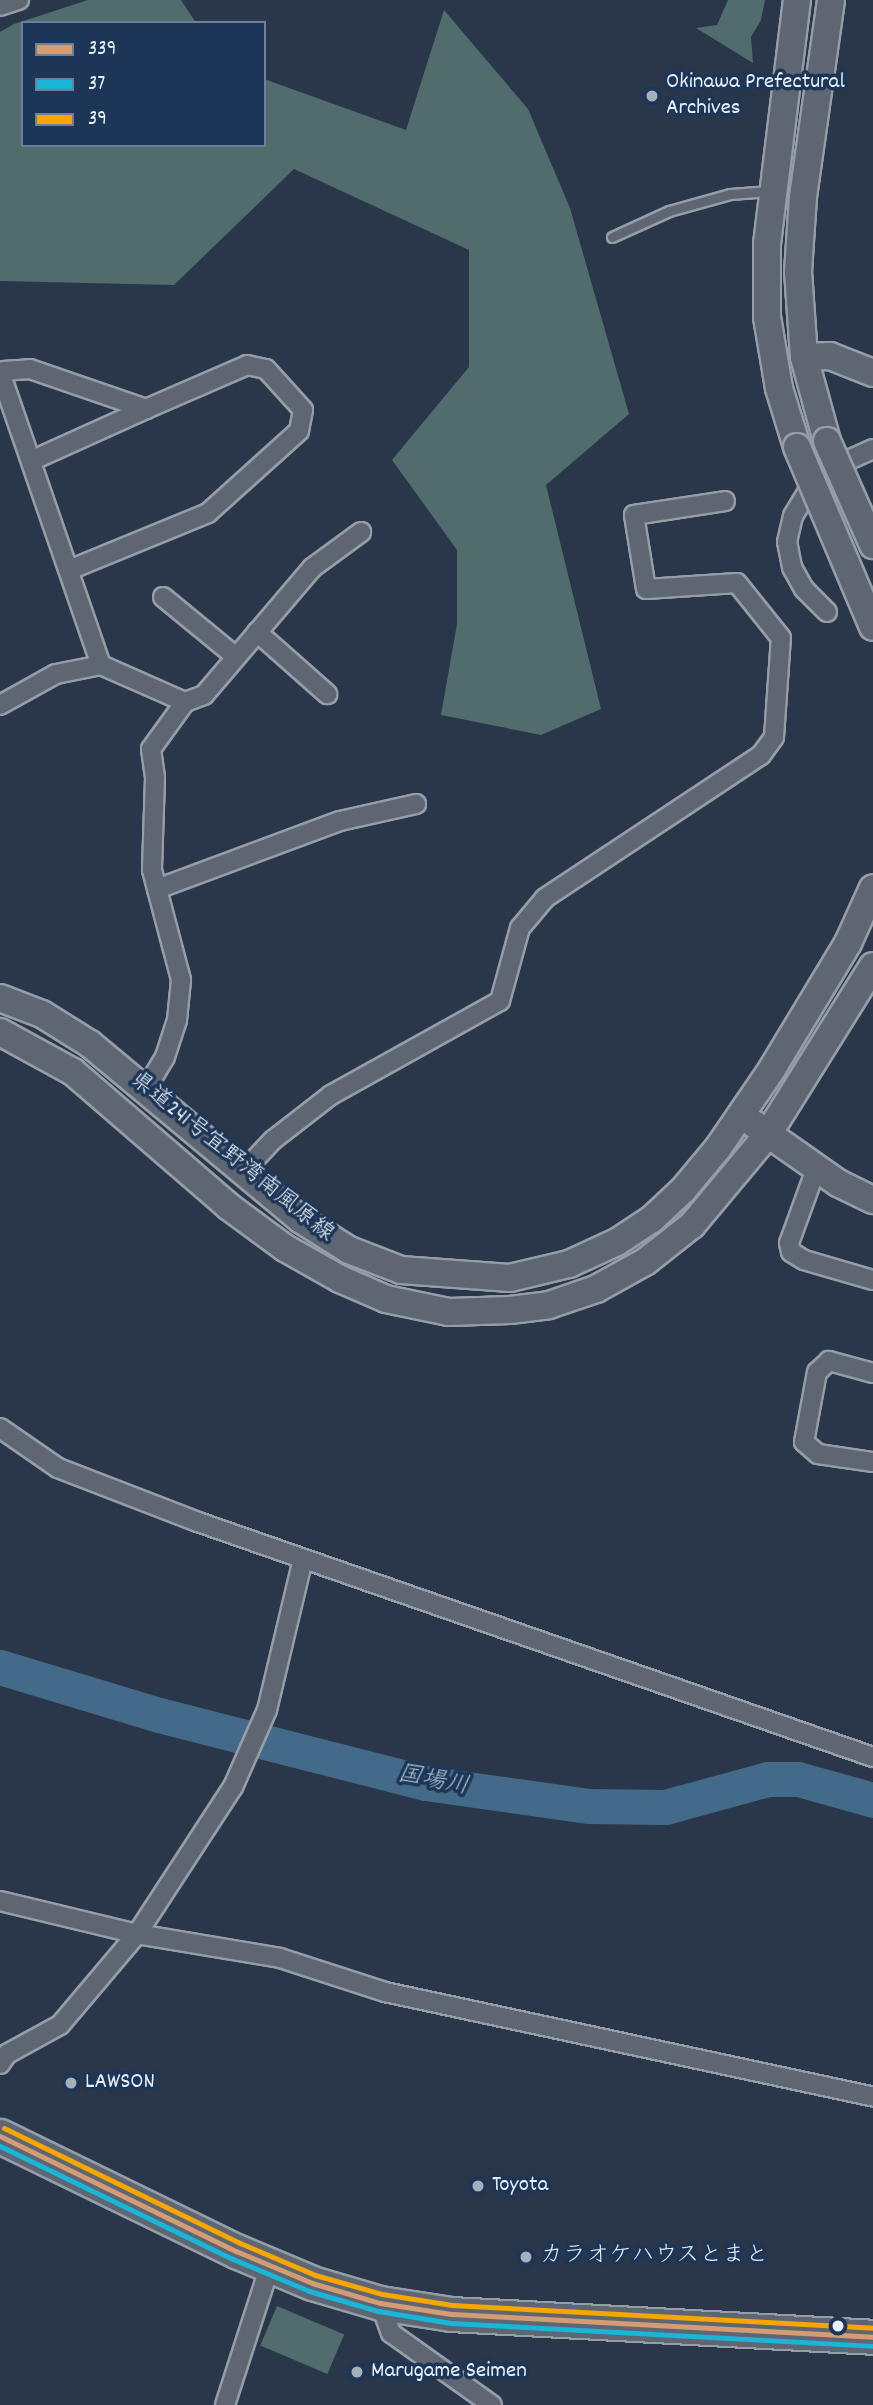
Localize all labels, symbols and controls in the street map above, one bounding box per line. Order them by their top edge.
legend [21,21,266,147]
text: 339 [88,35,116,65]
place label: Okinawa Prefectural Archives [666,69,845,123]
text: 37 [88,70,105,100]
marker: Okinawa Prefectural Archives [644,88,660,104]
text: 39 [88,105,107,135]
street label: 県道241号宜野湾南風原線 [123,1067,339,1249]
water label: 国場川 [395,1761,471,1803]
place label: LAWSON [85,2069,155,2097]
marker: LAWSON [63,2075,79,2091]
place label: Toyota [492,2172,548,2200]
marker: Toyota [470,2178,486,2194]
place label: カラオケハウスとまと [540,2243,770,2271]
marker: カラオケハウスとまと [518,2249,534,2265]
unlabelled marker [831,2319,845,2333]
place label: Marugame Seimen [371,2358,527,2386]
marker: Marugame Seimen [349,2364,365,2380]

